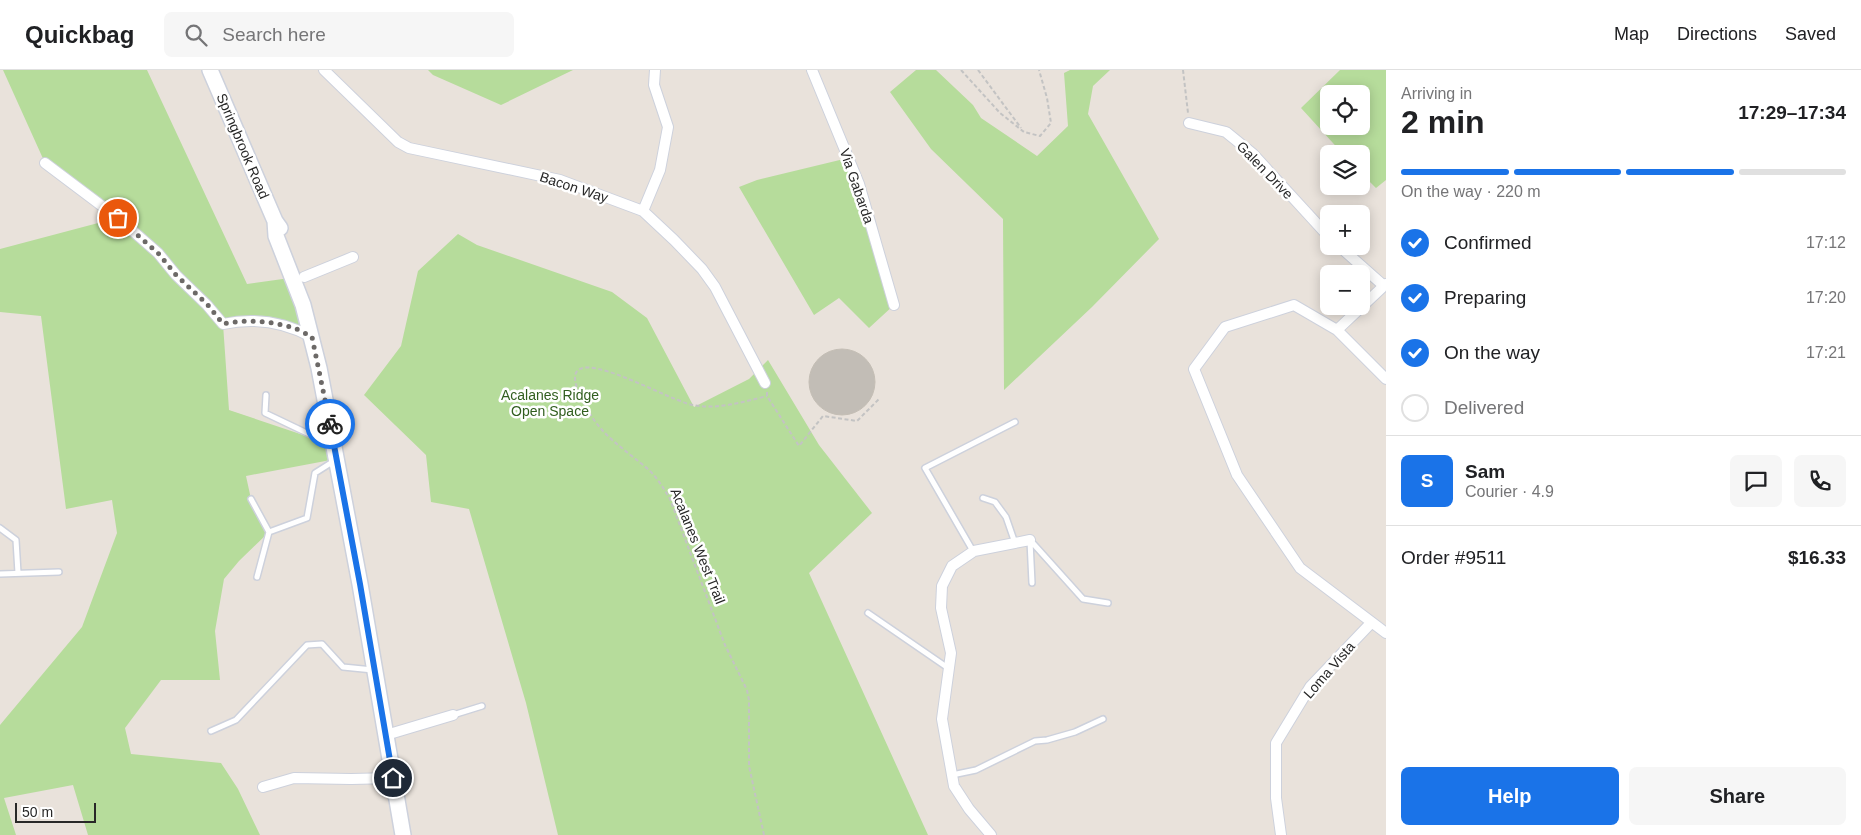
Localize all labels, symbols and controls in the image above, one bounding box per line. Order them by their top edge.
search box [164,12,514,57]
text: Quickbag [25,21,134,48]
icon: search [182,21,210,49]
text: Search here [222,24,326,45]
text: Map [1614,24,1649,44]
text: Directions [1677,24,1757,44]
text: Saved [1785,24,1836,44]
map controls [1320,85,1370,315]
button: locate [1320,85,1370,135]
text: Arriving in [1401,85,1472,102]
street label: Springbrook Road [214,91,272,201]
text: 17:29–17:34 [1738,102,1846,123]
text: 2 min [1401,104,1485,140]
street label: Galen Drive [1234,138,1297,202]
button: layers [1320,145,1370,195]
street label: Via Gabarda [837,146,877,226]
street label: Bacon Way [538,168,610,206]
text: On the way · 220 m [1401,183,1541,200]
pin [97,197,139,239]
icon: bag [104,204,132,232]
button: + [1320,205,1370,255]
icon: check [1401,229,1429,257]
text: Confirmed [1444,232,1532,253]
text: 17:12 [1806,234,1846,251]
button: − [1320,265,1370,315]
icon: check [1401,284,1429,312]
text: Preparing [1444,287,1526,308]
text: 17:20 [1806,289,1846,306]
icon: check [1401,339,1429,367]
text: On the way [1444,342,1540,363]
text: 17:21 [1806,344,1846,361]
park label: Acalanes Ridge Open Space [501,387,599,419]
text: Delivered [1444,397,1524,418]
courier [305,399,355,449]
icon: bike [316,410,344,438]
button: chat [1730,455,1782,507]
button: phone [1794,455,1846,507]
text: Sam [1465,461,1505,482]
text: S [1421,470,1433,491]
text: Courier · 4.9 [1465,483,1554,500]
street label: Acalanes West Trail [667,486,729,606]
text: Order #9511 [1401,547,1506,568]
text: $16.33 [1788,547,1846,568]
street label: Loma Vista [1300,638,1358,702]
pin [372,757,414,799]
icon: home [379,764,407,792]
button: Help [1401,767,1619,825]
button: Share [1629,767,1846,825]
scale bar [15,800,96,823]
text: 50 m [22,804,53,820]

